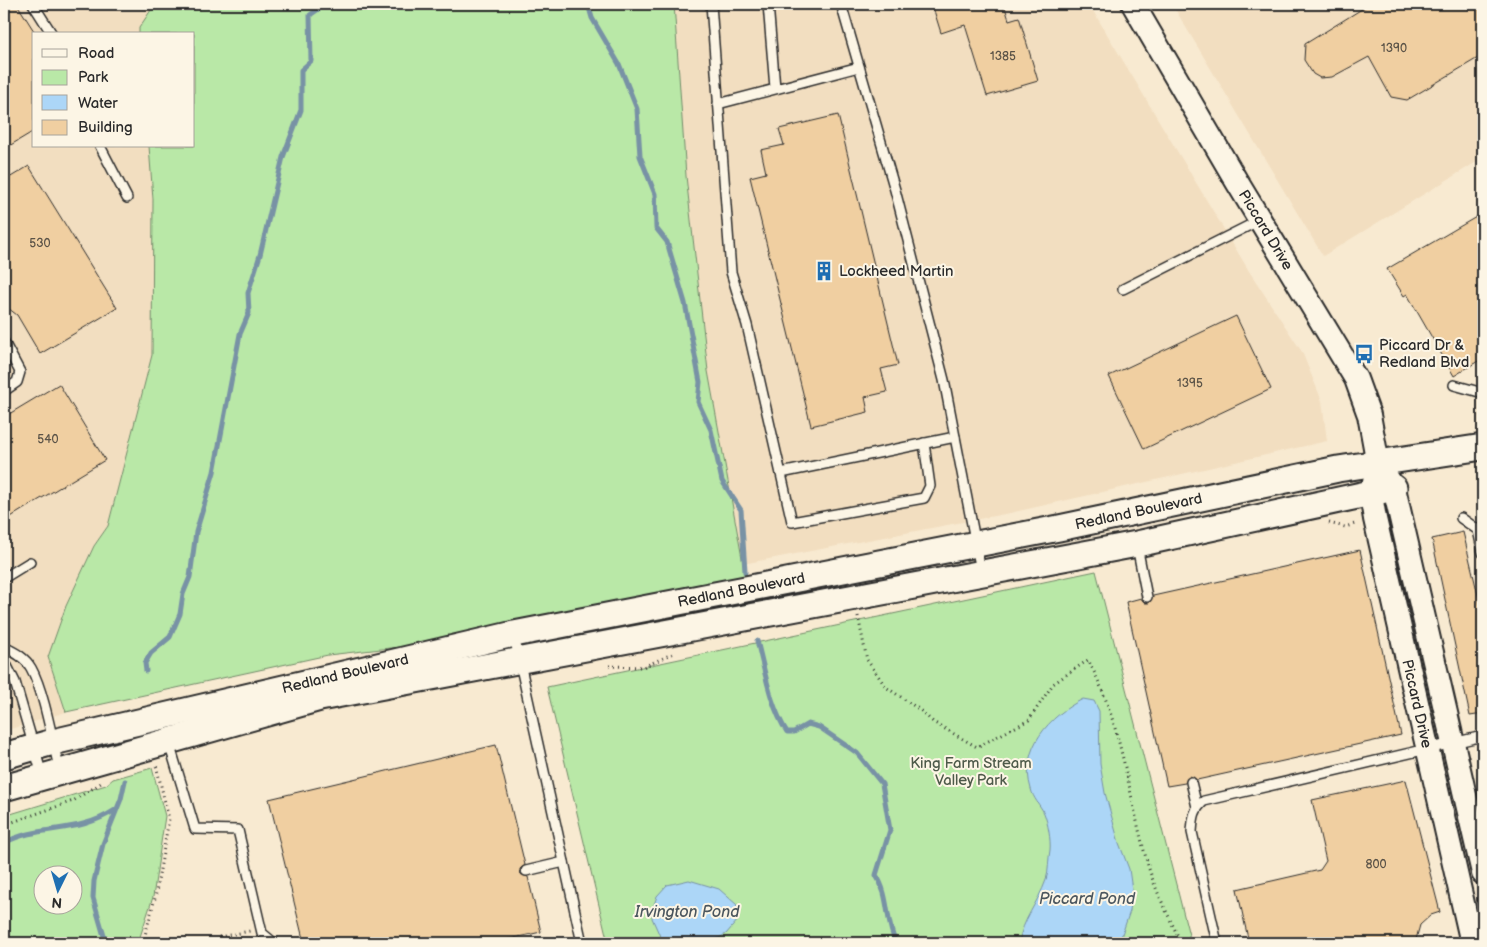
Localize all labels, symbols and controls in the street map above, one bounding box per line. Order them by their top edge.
legend [32,32,195,148]
house number: 1390 [1381,41,1407,56]
text: Road [78,44,114,63]
house number: 1385 [990,49,1016,64]
text: Park [78,68,109,87]
text: Water [78,94,118,113]
text: Building [78,118,133,137]
street label: Piccard Drive [1234,186,1297,274]
house number: 530 [29,236,51,251]
building icon: Lockheed Martin [813,260,835,282]
place label: Lockheed Martin [839,262,953,281]
place label: Piccard Dr & Redland Blvd [1379,336,1469,372]
bus stop icon: Piccard Dr & Redland Blvd [1353,343,1375,365]
house number: 1395 [1177,376,1203,391]
house number: 540 [37,432,59,447]
street label: Redland Boulevard [1073,488,1204,534]
street label: Redland Boulevard [676,568,807,611]
street label: Redland Boulevard [280,650,410,698]
street label: Piccard Drive [1398,657,1437,750]
park label: King Farm Stream Valley Park [910,754,1032,790]
house number: 800 [1365,857,1387,872]
north arrow [32,864,82,914]
water label: Piccard Pond [1039,890,1136,909]
text: N [51,894,63,911]
water label: Irvington Pond [634,903,740,922]

